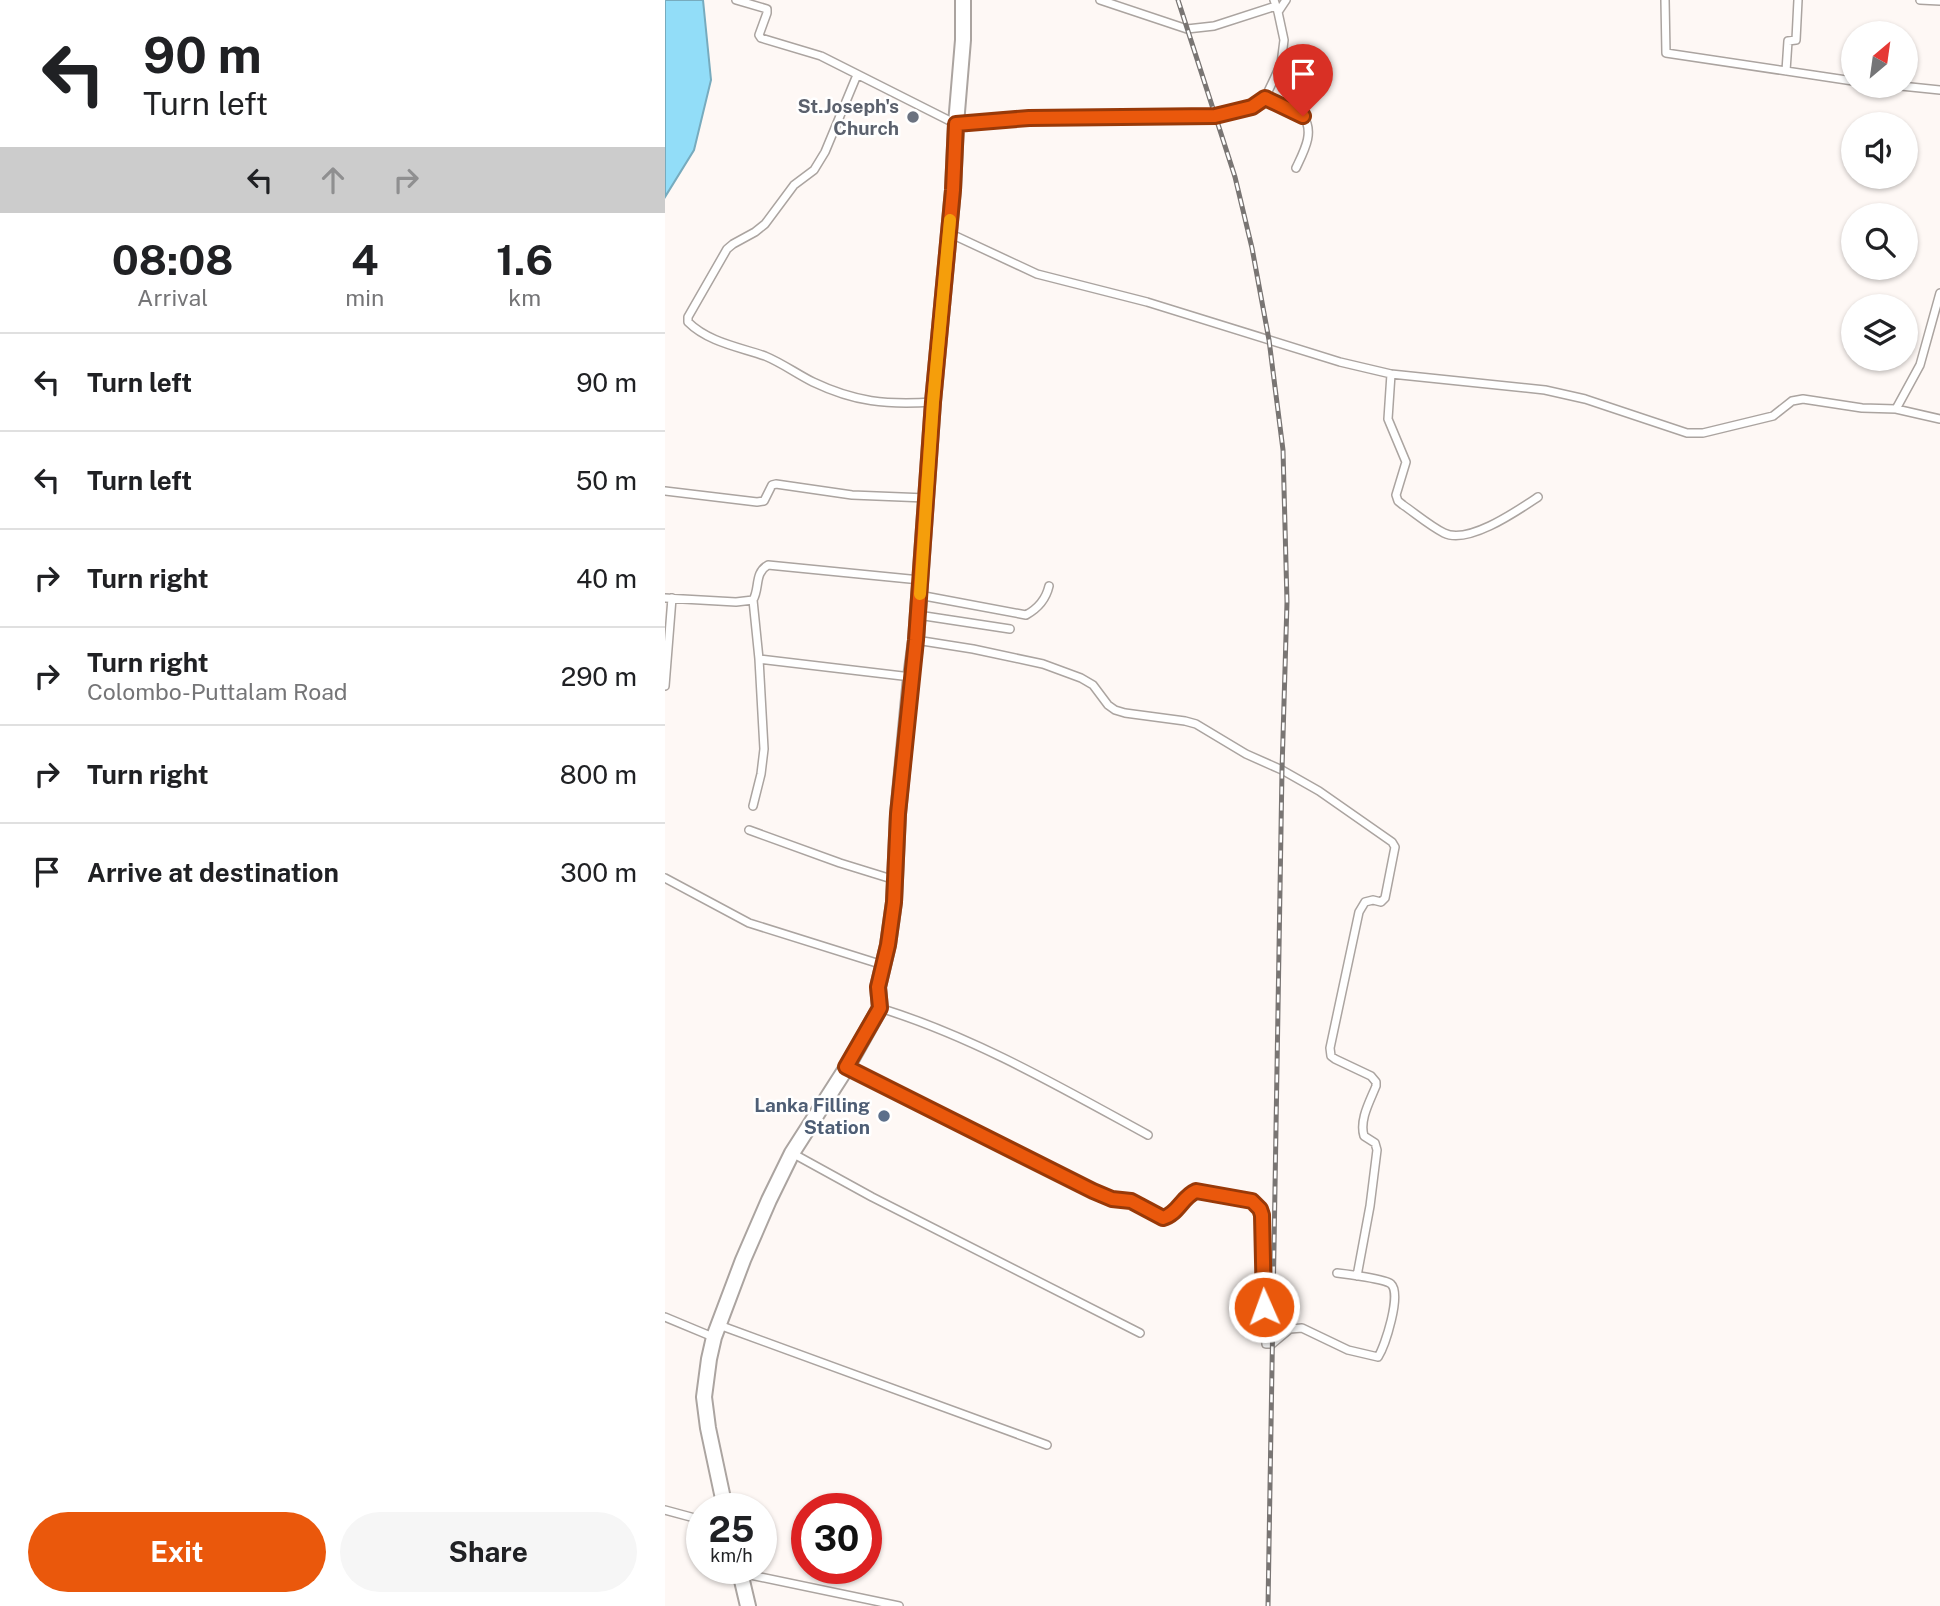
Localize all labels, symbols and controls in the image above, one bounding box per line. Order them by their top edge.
north arrow [1841,21,1918,98]
map controls [1841,21,1918,371]
text: 90 m [143,26,262,84]
icon: left [28,28,119,119]
pin [1273,44,1333,116]
icon: arrive [1284,55,1322,93]
text: Turn left [143,85,268,122]
place label: St.Joseph's Church [797,95,899,139]
marker: St.Joseph's Church [905,109,921,125]
button: sound [1841,112,1918,189]
icon: left [241,161,279,199]
icon: ahead [314,161,352,199]
icon: right [387,161,425,199]
button: search [1841,203,1918,280]
text: 08:08 [112,235,233,284]
text: 4 [351,235,379,284]
text: 1.6 [496,235,553,284]
text: Arrival [137,284,208,311]
text: min [345,284,384,311]
text: km [508,284,541,311]
button: layers [1841,294,1918,371]
icon: left [28,363,66,401]
text: Turn left [87,367,192,398]
text: 90 m [576,367,637,398]
icon: left [28,461,66,499]
text: Turn left [87,465,192,496]
text: 50 m [576,465,637,496]
icon: right [28,559,66,597]
text: Turn right [87,563,209,594]
text: 40 m [576,563,637,594]
text: Turn right [87,647,209,678]
icon: right [28,657,66,695]
text: 290 m [561,661,637,692]
text: Colombo-Puttalam Road [87,678,348,705]
icon: right [28,755,66,793]
text: Turn right [87,759,209,790]
text: 800 m [560,759,637,790]
icon: arrive [28,853,66,891]
text: Arrive at destination [87,857,339,888]
text: 300 m [560,857,637,888]
place label: Lanka Filling Station [754,1094,870,1138]
marker: Lanka Filling Station [876,1108,892,1124]
position arrow [1227,1270,1301,1344]
speed limit sign: 30 [791,1493,882,1584]
text: 25 [709,1509,754,1550]
button: Exit [28,1512,326,1592]
button: Share [340,1512,637,1592]
text: km/h [710,1545,753,1566]

